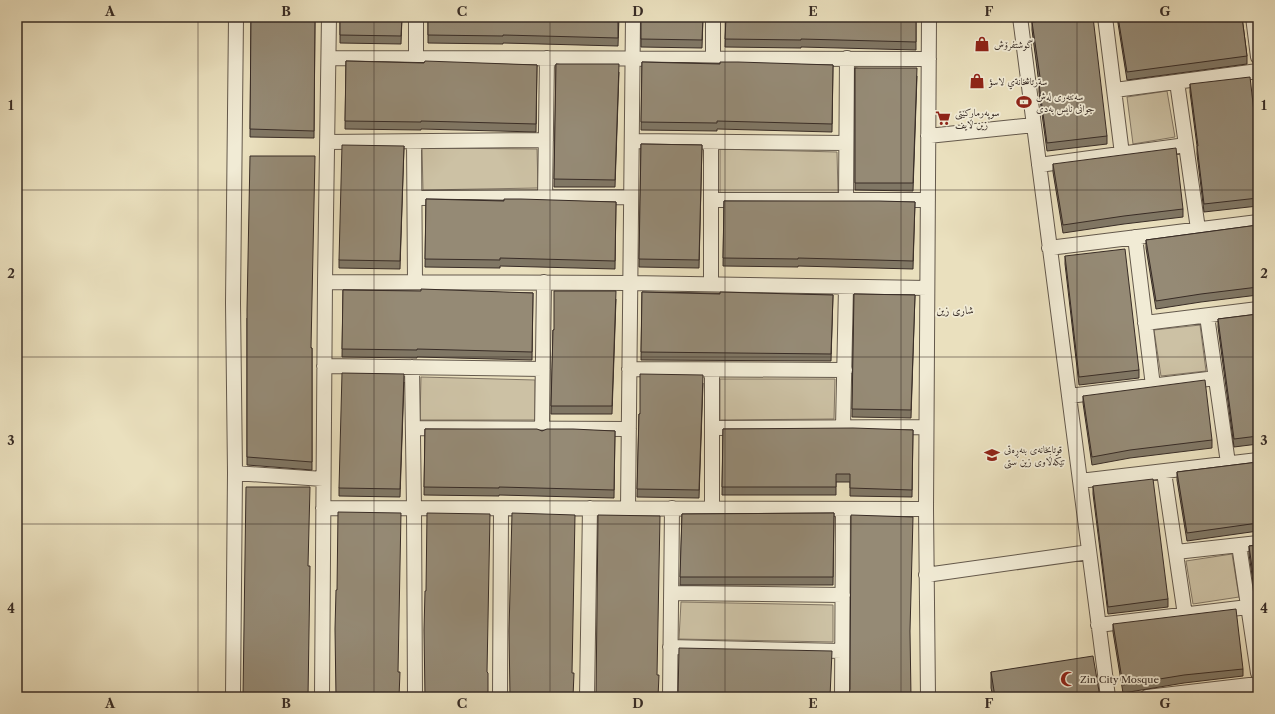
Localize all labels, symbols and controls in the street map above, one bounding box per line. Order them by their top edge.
text: A [104,3,116,19]
text: B [281,3,291,19]
text: C [457,3,467,19]
text: D [632,3,644,19]
text: E [808,3,818,19]
text: F [985,3,994,19]
text: G [1159,3,1171,19]
shop icon: گوشتفرۆش [973,35,991,53]
place label: گوشتفرۆش [994,38,1033,51]
shop icon: سةرتاشخانةي لاسؤ [968,72,986,90]
place label: سةرتاشخانةي لاسؤ [988,75,1048,90]
place label: سەنتەری لەش جوانی نایس بەدی [1036,90,1095,116]
sports icon: سەنتەری لەش جوانی نایس بەدی [1015,93,1033,111]
text: 1 [8,97,14,113]
text: 1 [1261,97,1267,113]
place label: سوپەرماركێتی زین ڵایف [955,106,1000,131]
supermarket icon: سوپەرماركێتی زین ڵایف [934,109,952,127]
text: 2 [7,265,15,281]
text: 2 [1260,265,1268,281]
district label: شاری زین [936,303,974,317]
text: 3 [7,432,15,448]
text: 3 [1260,432,1268,448]
place label: قوتابخانەی بنەڕەتی تێکەڵاوی زین ستی [1004,443,1065,469]
school or university icon: قوتابخانەی بنەڕەتی تێکەڵاوی زین ستی [983,446,1001,464]
text: 4 [7,600,15,616]
text: 4 [1260,600,1268,616]
mosque icon: Zin City Mosque [1059,670,1077,688]
place label: Zin City Mosque [1080,673,1159,686]
text: A [104,695,116,711]
text: B [281,695,291,711]
text: C [457,695,467,711]
text: D [632,695,644,711]
text: E [808,695,818,711]
text: F [985,695,994,711]
text: G [1159,695,1171,711]

